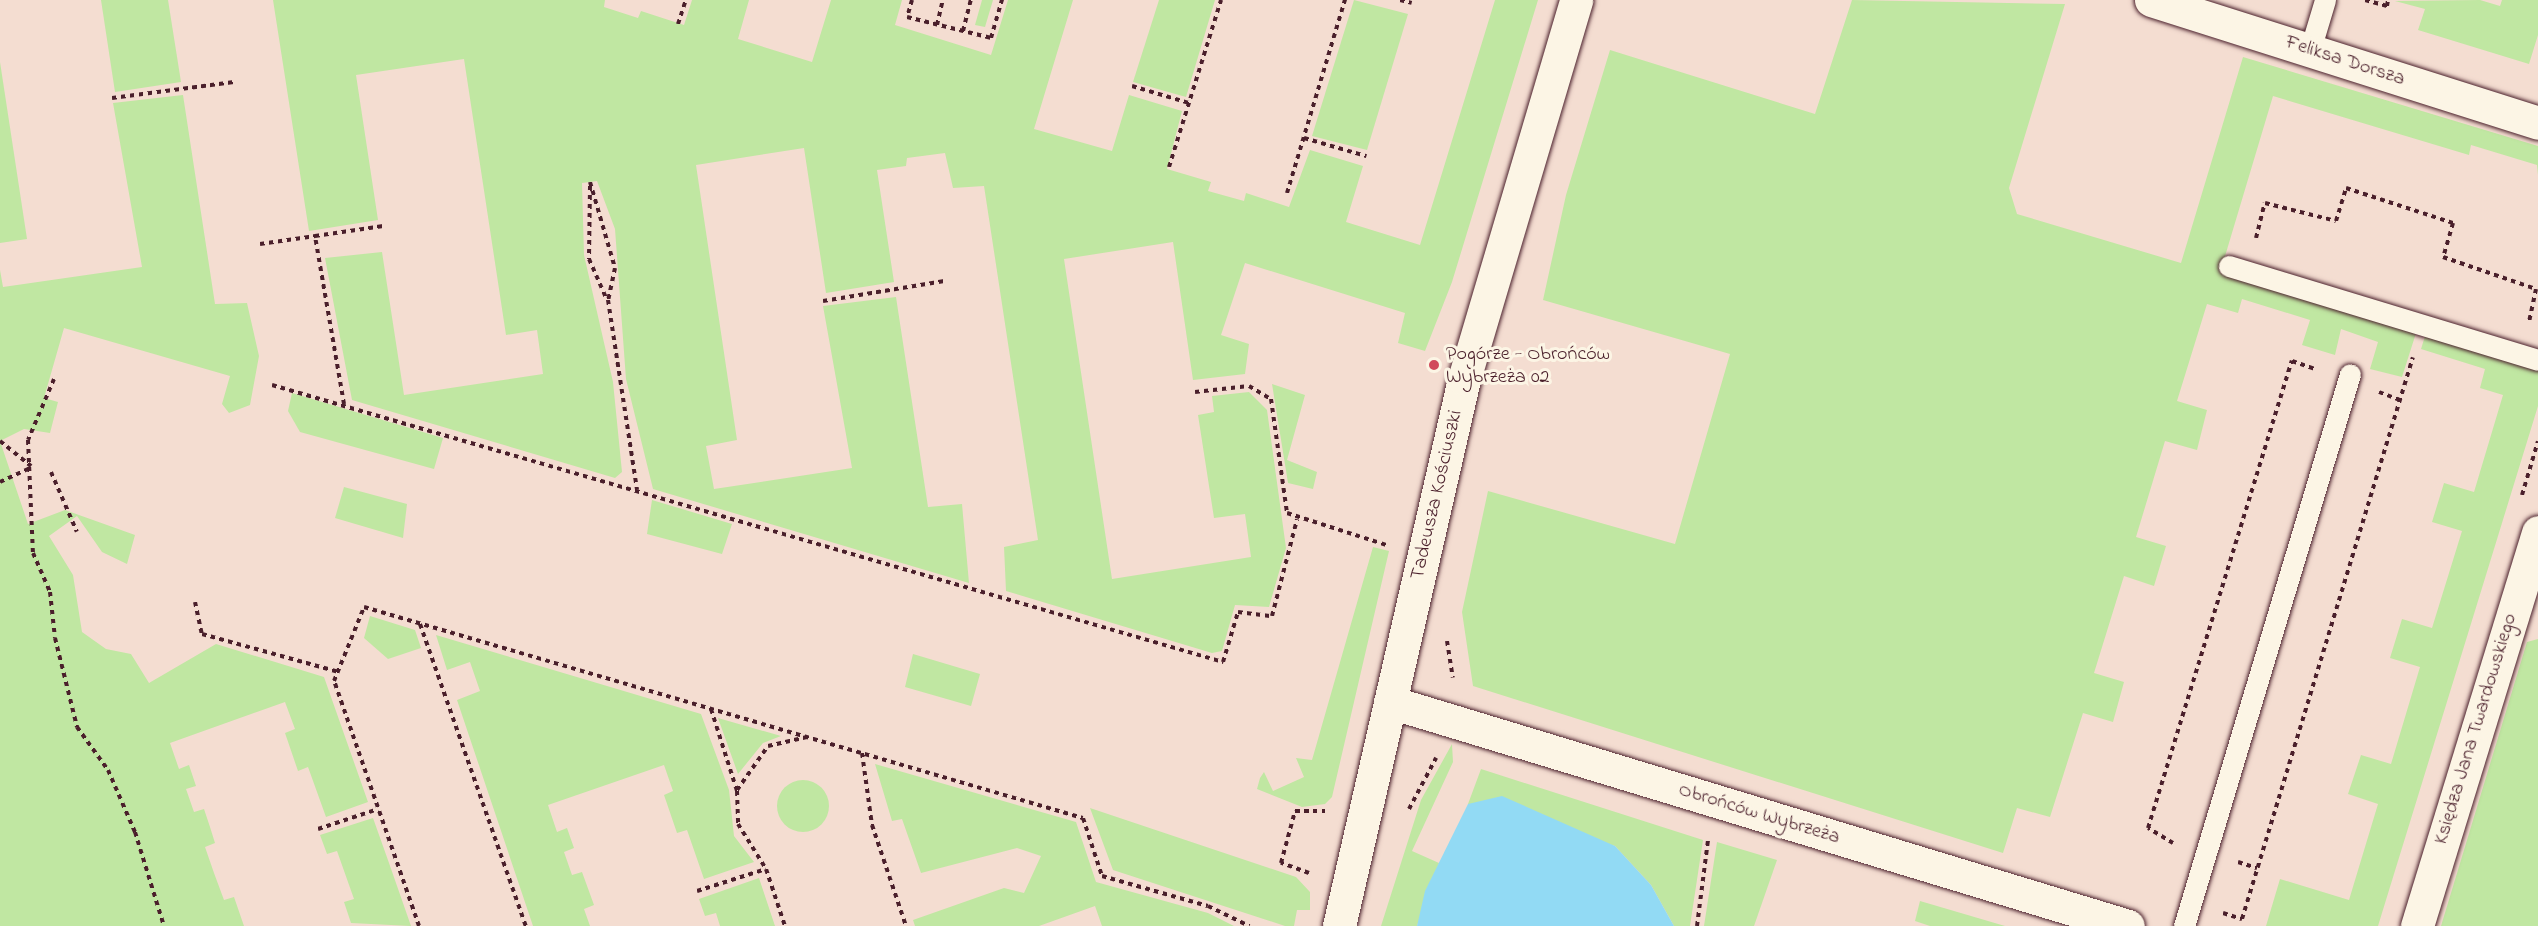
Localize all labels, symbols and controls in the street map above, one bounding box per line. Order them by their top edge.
street label: Feliksa Dorsza [2282,30,2408,92]
place label: Pogórze - Obrońców Wybrzeża 02 [1446,342,1610,389]
marker: Pogórze - Obrońców Wybrzeża 02 [1427,358,1441,372]
street label: Tadeusza Kościuszki [1406,408,1468,582]
street label: Księdza Jana Twardowskiego [2429,611,2523,847]
street label: Obrońców Wybrzeża [1675,778,1843,850]

